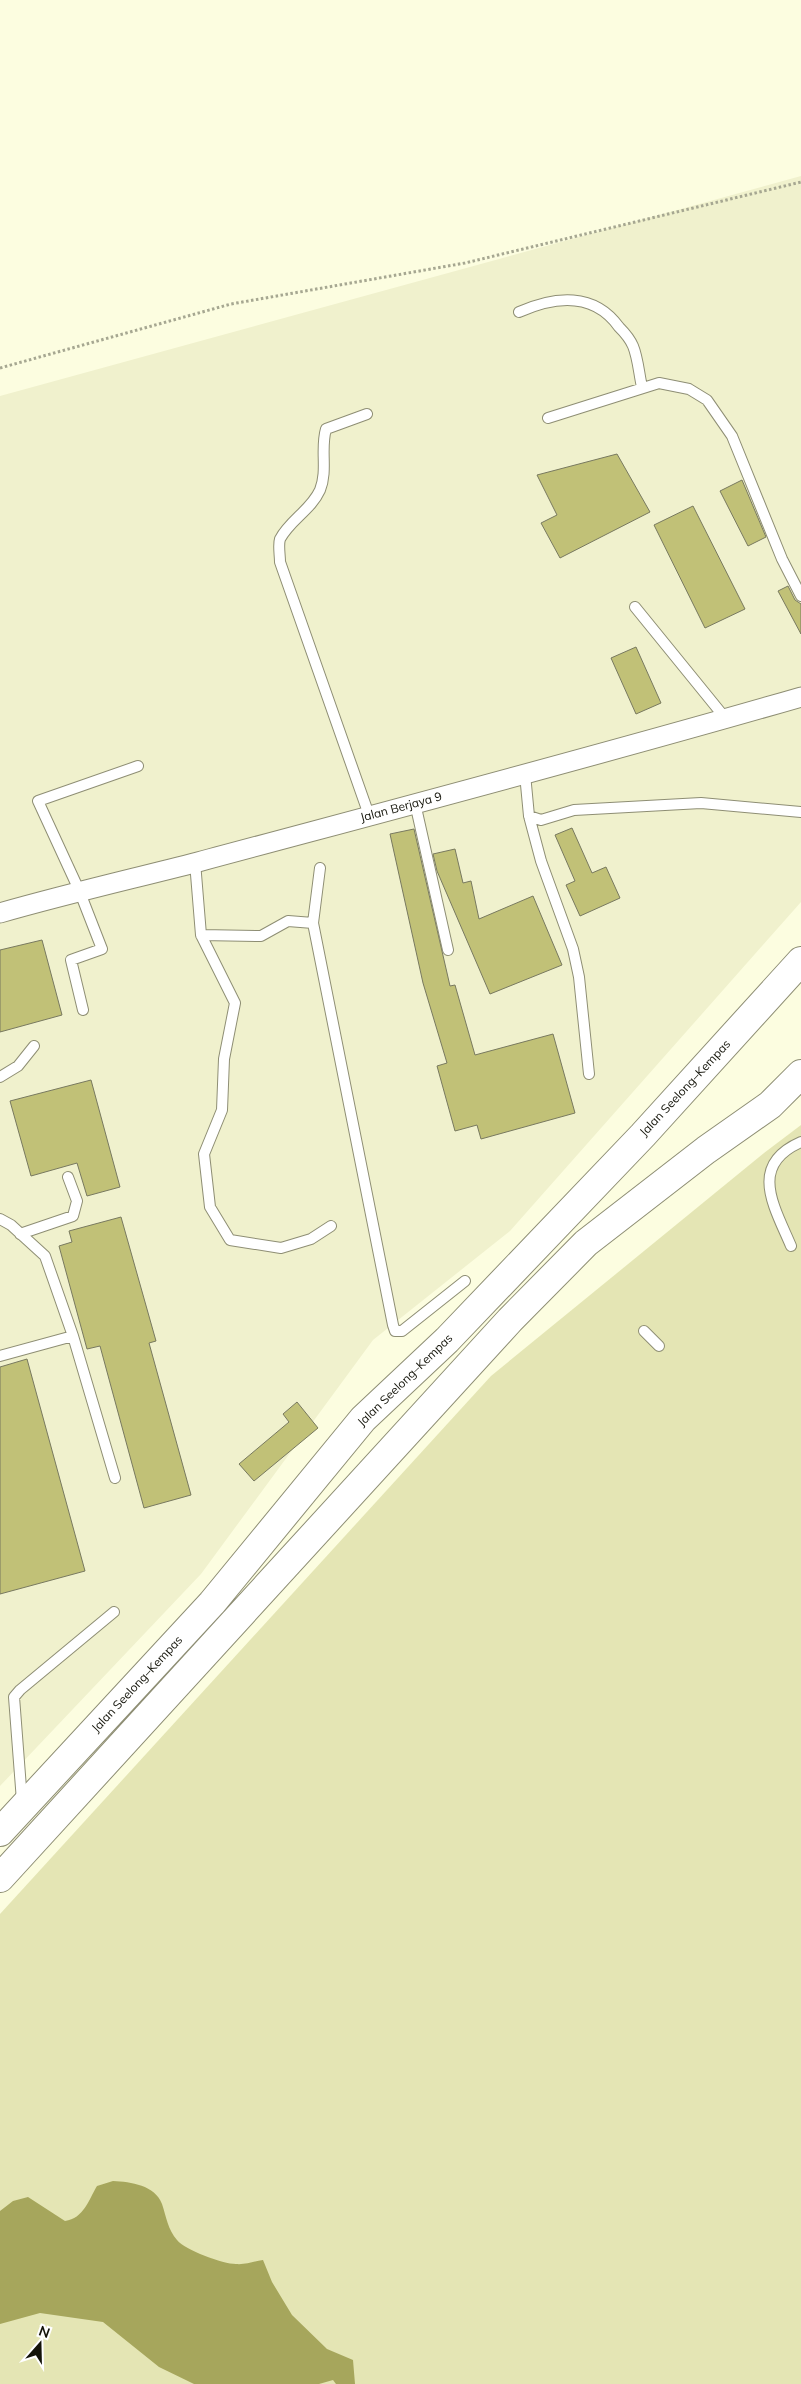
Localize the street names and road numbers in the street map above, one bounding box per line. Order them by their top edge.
street label: Jalan Berjaya 9 [358,788,443,825]
street label: Jalan Seelong–Kempas [636,1036,733,1139]
street label: Jalan Seelong–Kempas [354,1330,456,1429]
street label: Jalan Seelong–Kempas [88,1632,185,1735]

